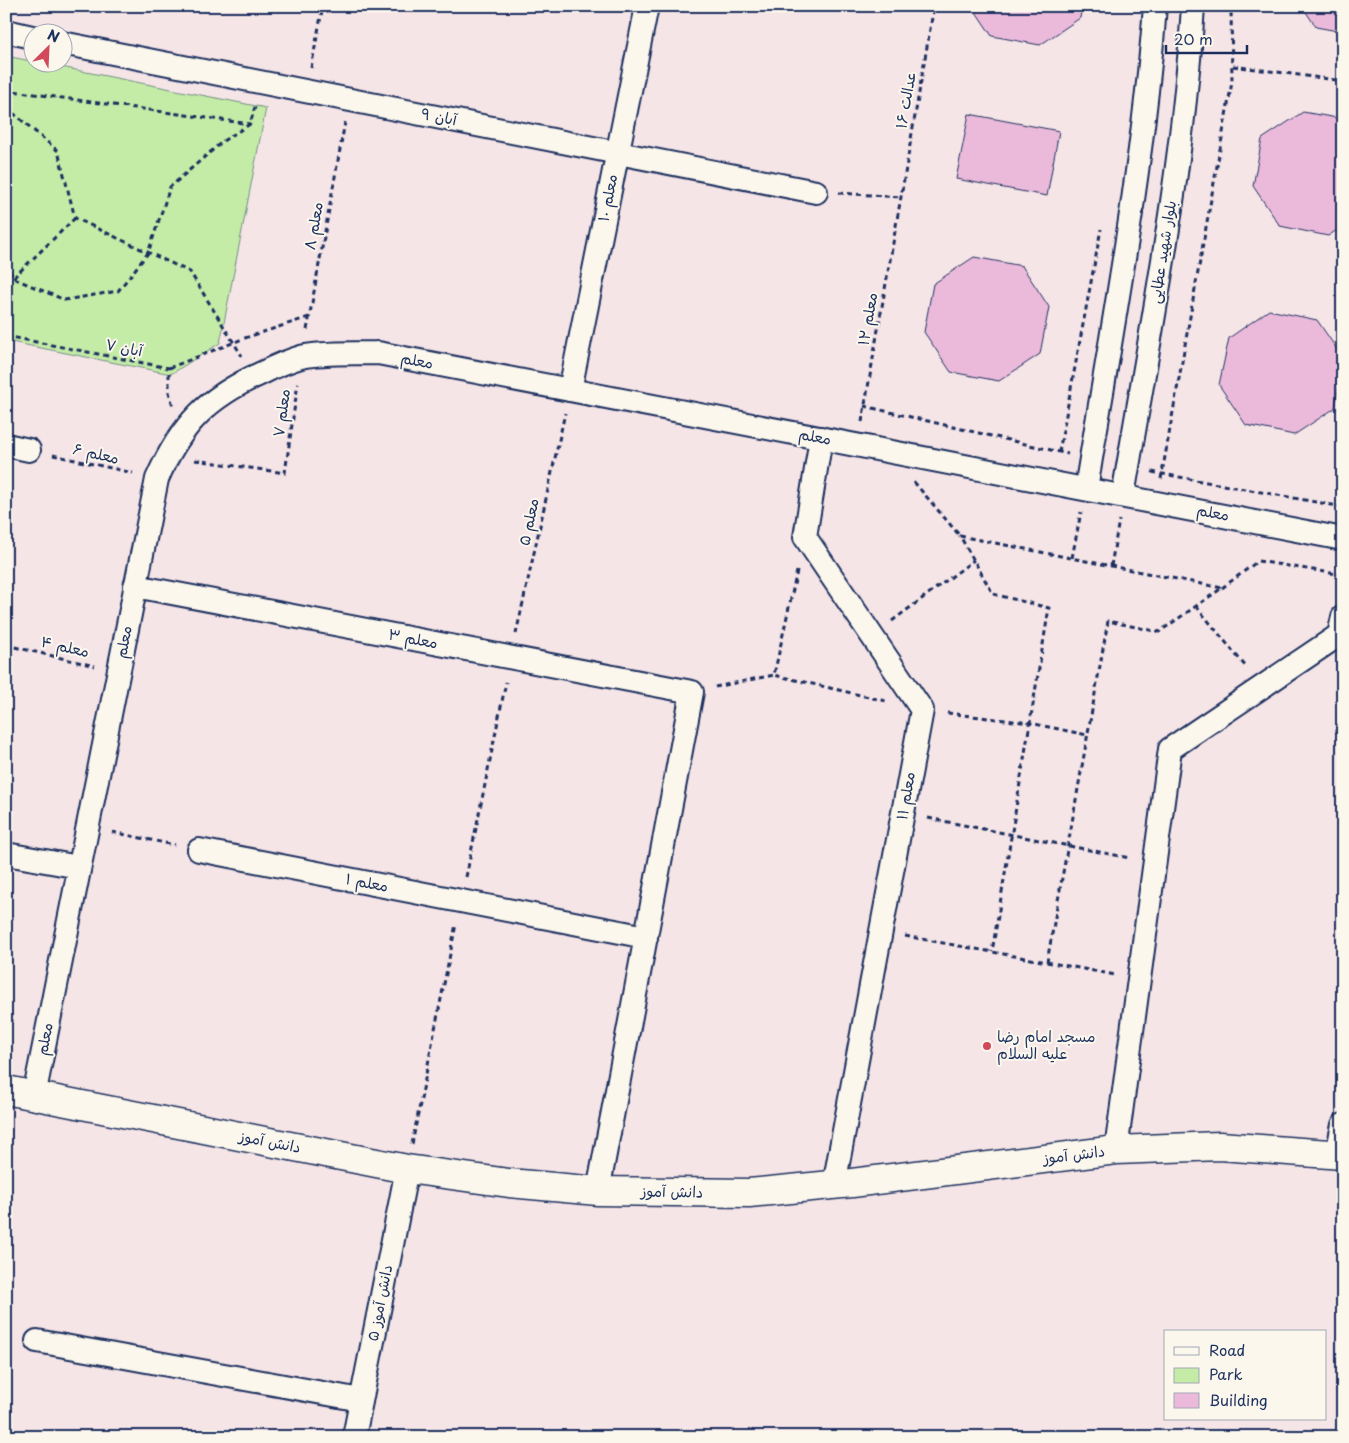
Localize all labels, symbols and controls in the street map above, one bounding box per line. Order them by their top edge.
north arrow [22,22,72,72]
scale bar [1166,22,1248,54]
text: N [44,24,63,48]
text: 20 m [1174,27,1213,50]
street label: عدالت ۱۶ [888,69,921,130]
street label: آبان ۹ [419,101,460,131]
street label: معلم ۱۰ [591,172,624,224]
street label: بلوار شهید عطایی [1142,199,1181,305]
street label: معلم ۸ [297,200,330,252]
street label: معلم ۱۲ [851,290,884,347]
street label: آبان ۷ [104,332,146,362]
street label: معلم [399,345,436,376]
street label: معلم ۷ [266,387,297,439]
street label: معلم [797,421,834,452]
street label: معلم ۶ [70,436,122,471]
street label: معلم ۵ [511,496,546,548]
street label: معلم [1195,497,1232,528]
street label: معلم ۳ [386,621,440,656]
street label: معلم [108,623,139,660]
street label: معلم ۴ [38,629,92,664]
street label: معلم ۱۱ [889,770,922,822]
street label: معلم ۱ [343,866,391,899]
street label: معلم [29,1020,60,1057]
place label: مسجد امام رضا علیه السلام [997,1024,1095,1065]
marker: مسجد امام رضا علیه السلام [981,1040,993,1052]
street label: دانش آموز [236,1123,303,1158]
street label: دانش آموز [1040,1138,1106,1169]
street label: دانش آموز [640,1178,703,1203]
street label: دانش آموز ۵ [360,1262,397,1343]
legend [1164,1330,1326,1420]
text: Road [1209,1338,1245,1361]
text: Park [1209,1362,1243,1385]
text: Building [1209,1388,1268,1411]

